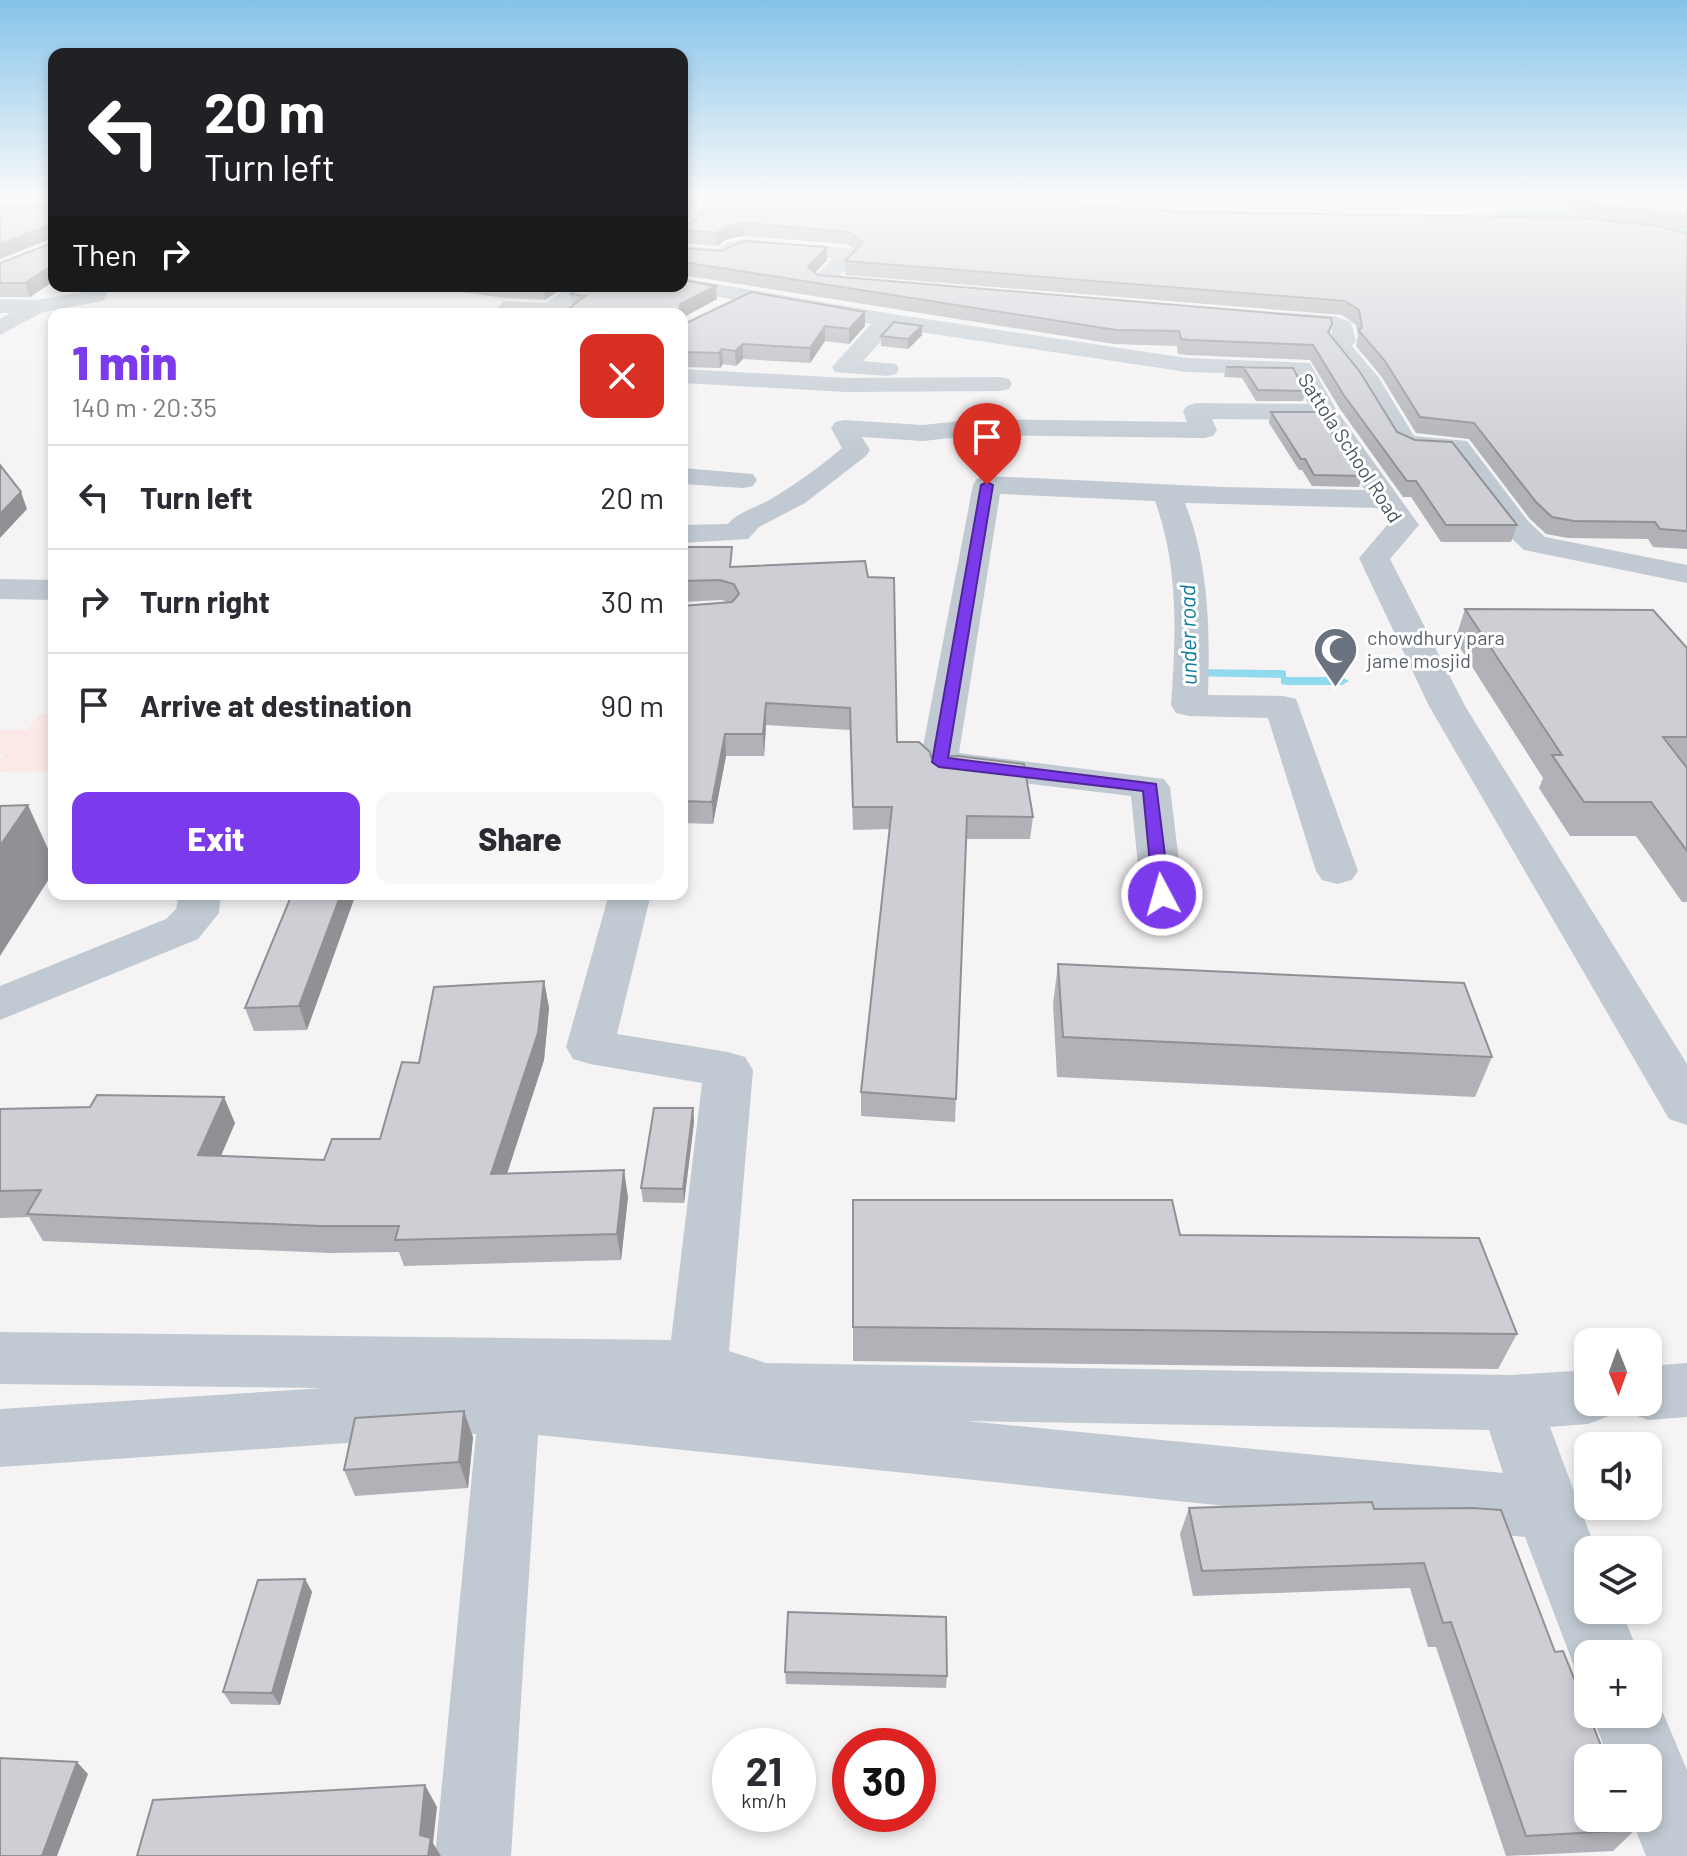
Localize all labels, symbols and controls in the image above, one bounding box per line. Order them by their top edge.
text: 20 m [204,77,325,144]
icon: left [72,80,176,184]
text: Turn left [204,145,335,188]
icon: right [153,232,197,276]
text: Then [72,236,137,272]
text: 1 min [72,332,178,390]
button: close [580,334,664,418]
street label: Sattola School Road [1294,368,1408,527]
text: 140 m · 20:35 [72,391,217,422]
pin [953,403,1021,485]
icon: arrive [965,415,1009,459]
icon: left [72,475,116,519]
text: Turn left [140,479,253,515]
text: 20 m [600,479,664,515]
icon: right [72,579,116,623]
text: Turn right [140,583,270,619]
text: 30 m [601,583,664,619]
water label: under road [1173,584,1201,685]
mosque icon: chowdhury para jame mosjid [1312,625,1360,688]
place label: chowdhury para jame mosjid [1366,625,1505,672]
icon: arrive [72,683,116,727]
text: Arrive at destination [140,687,412,723]
text: 90 m [601,687,664,723]
button: Exit [72,792,360,884]
button: Share [376,792,664,884]
position arrow [1120,853,1204,937]
north arrow [1574,1328,1662,1416]
map controls [1574,1328,1662,1832]
button: sound [1574,1432,1662,1520]
button: layers [1574,1536,1662,1624]
button: + [1574,1640,1662,1728]
speed limit sign: 30 [832,1728,936,1832]
button: − [1574,1744,1662,1832]
text: 21 [746,1746,782,1794]
text: km/h [741,1788,787,1812]

